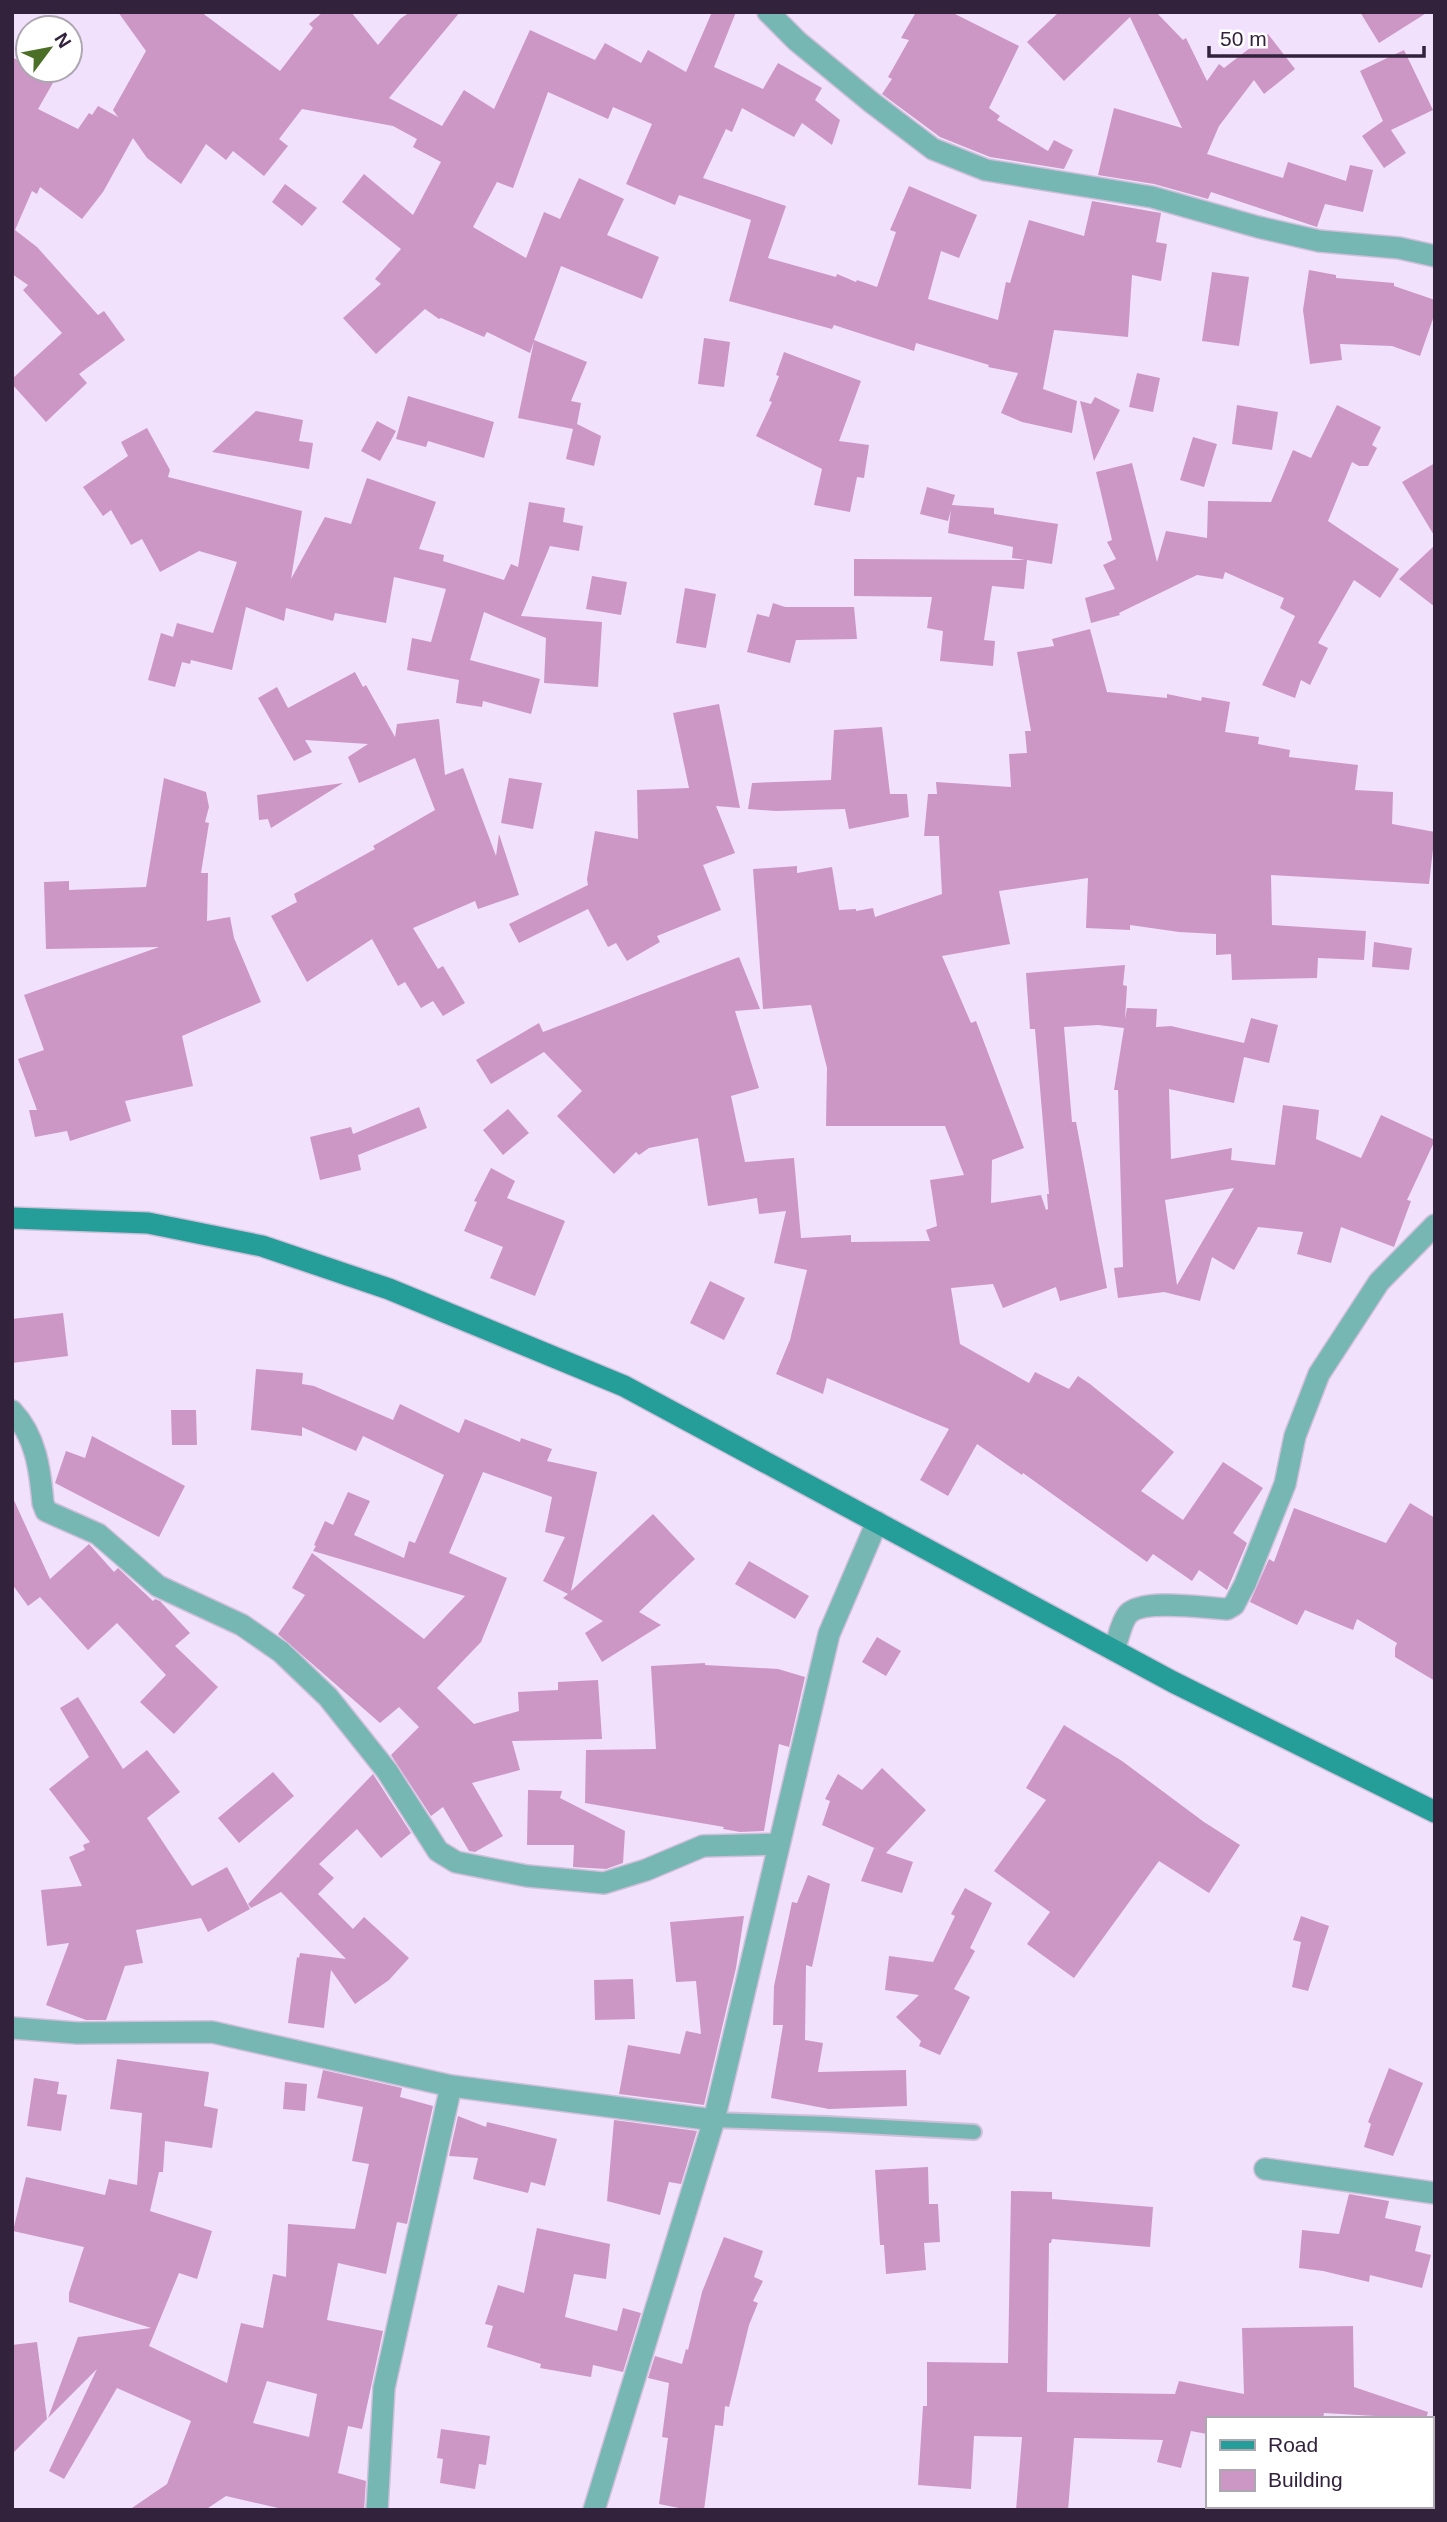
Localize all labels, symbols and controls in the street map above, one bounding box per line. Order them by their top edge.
north arrow [14,14,84,84]
scale bar [1209,14,1424,58]
text: 50 m [1220,27,1267,50]
text: N [50,29,76,52]
legend [1206,2417,1433,2508]
text: Road [1268,2433,1318,2456]
text: Building [1268,2468,1343,2491]

